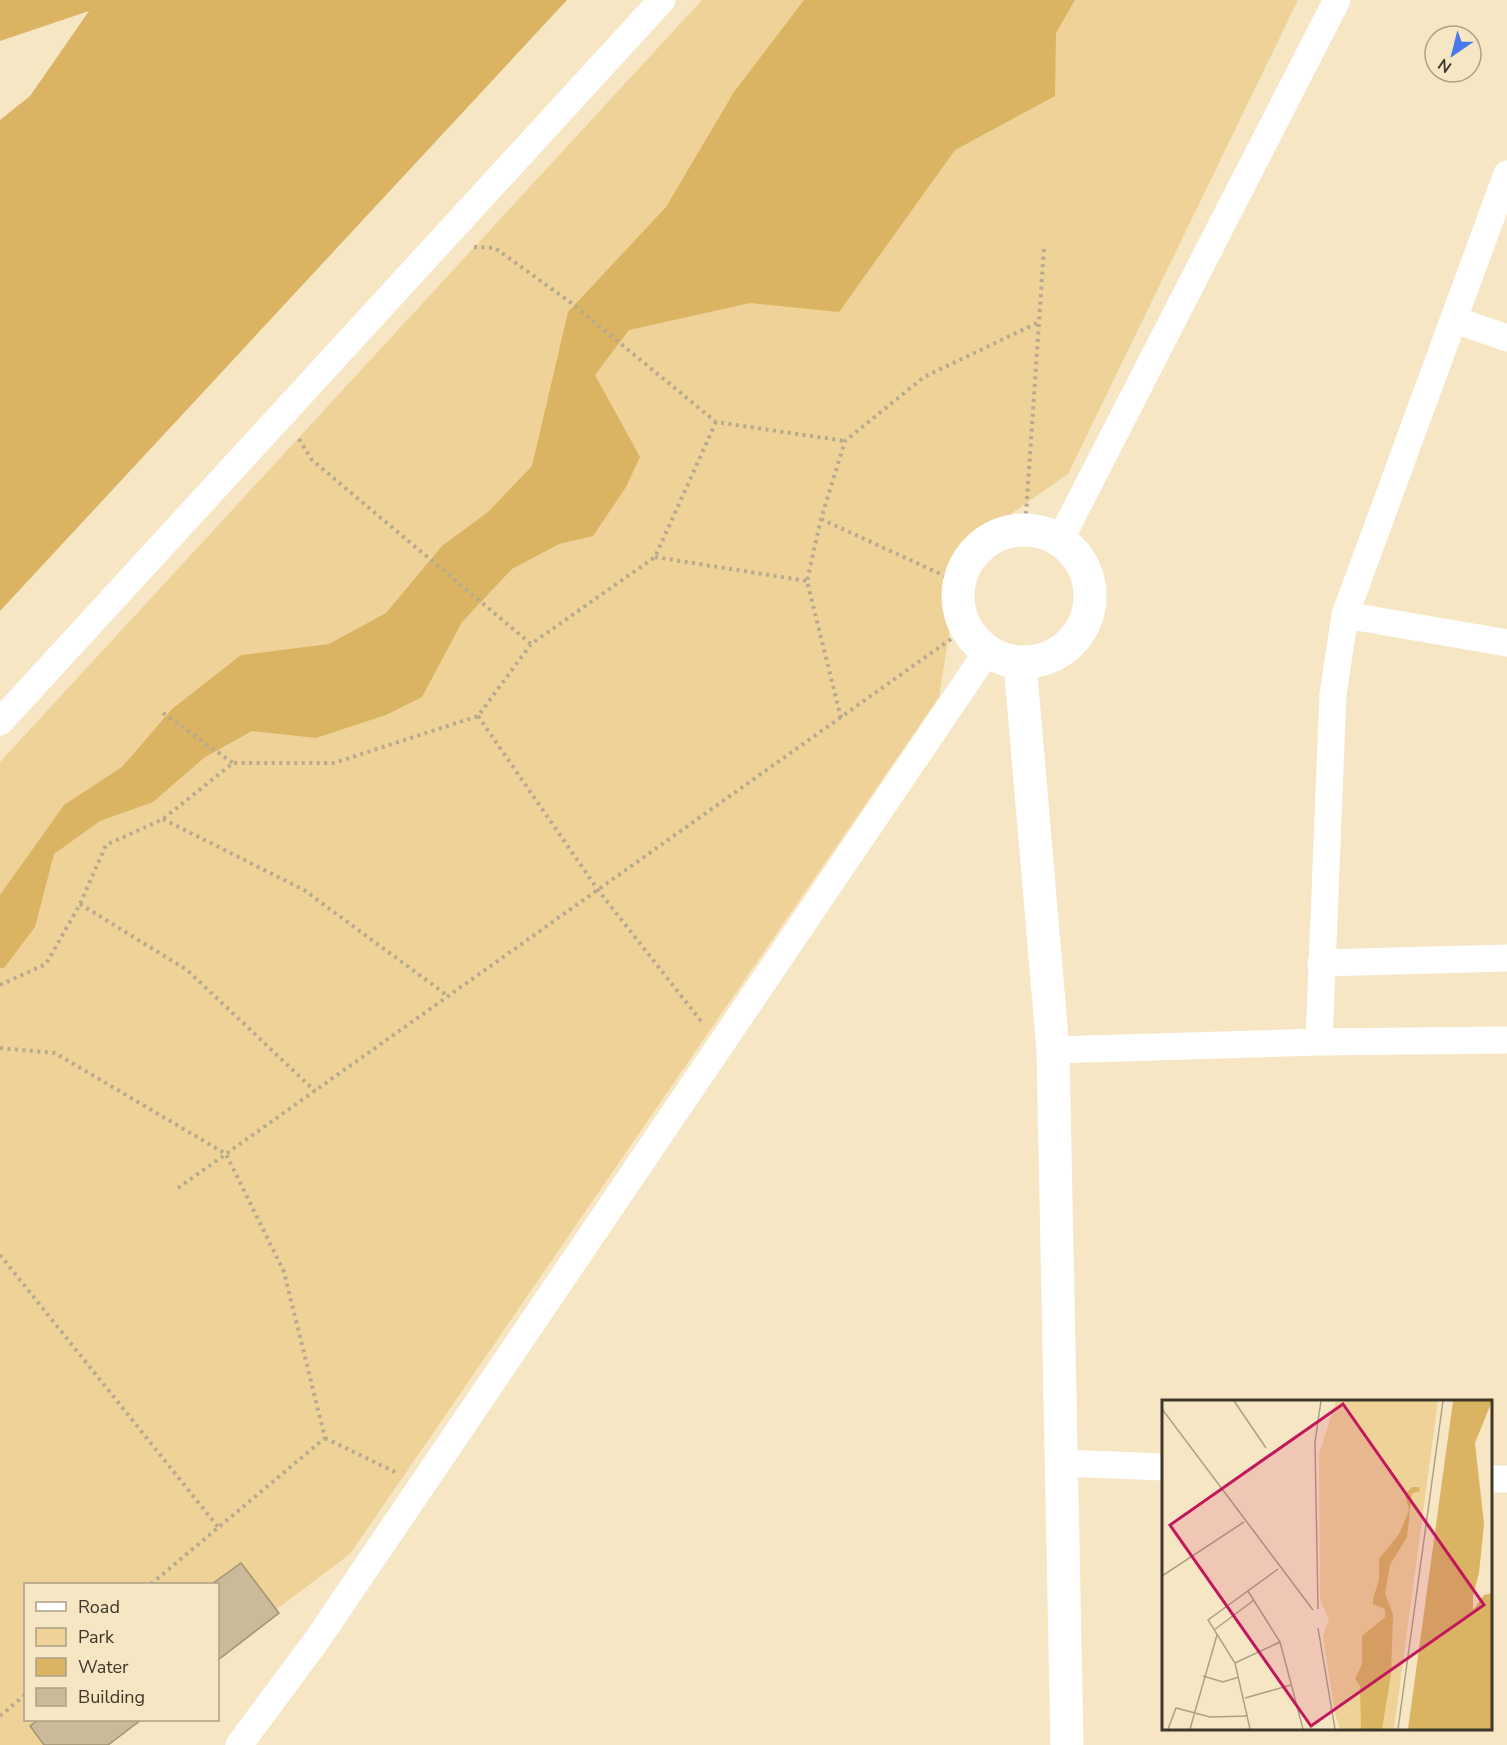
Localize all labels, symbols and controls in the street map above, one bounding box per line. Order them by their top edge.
north arrow [1423,24,1483,84]
text: N [1434,53,1456,78]
inset map [1162,1400,1492,1730]
legend [24,1583,219,1721]
text: Road [78,1595,120,1619]
text: Park [78,1625,115,1649]
text: Water [78,1655,129,1679]
text: Building [78,1685,145,1709]

